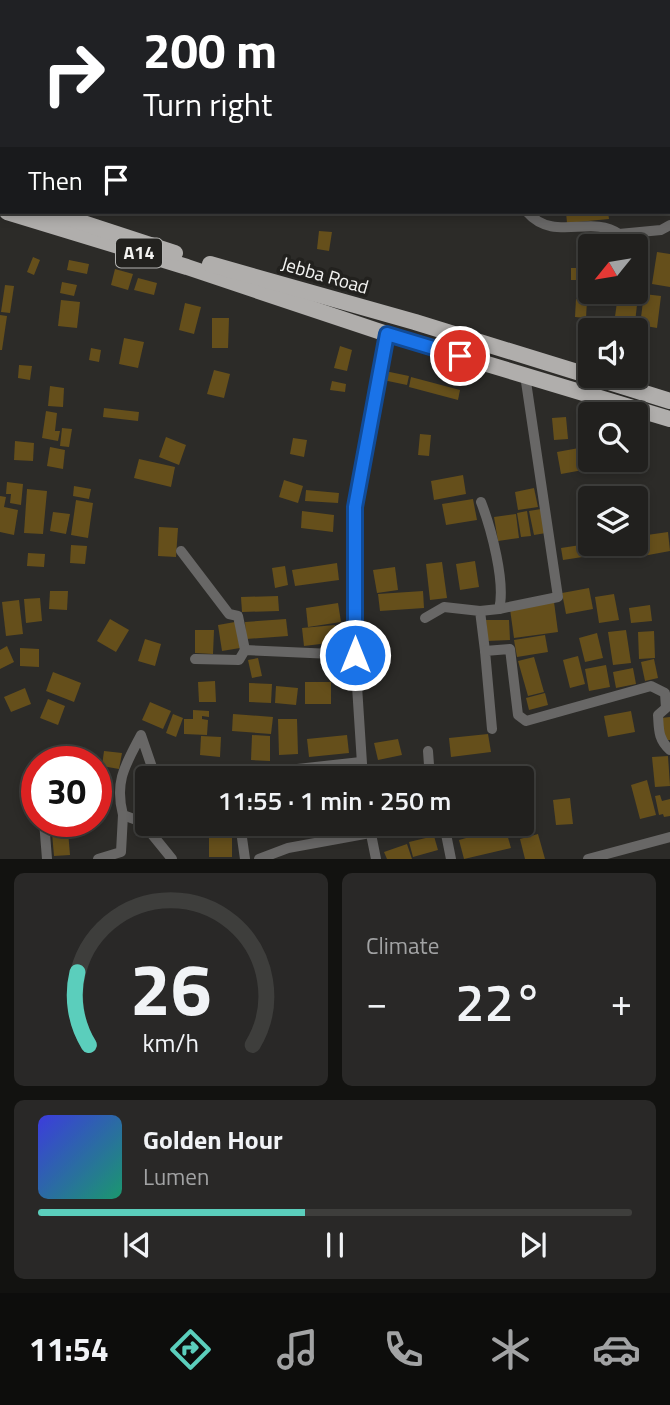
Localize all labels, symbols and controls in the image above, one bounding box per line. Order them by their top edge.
text: 200 m [143,12,277,87]
icon: right [28,28,119,119]
text: Turn right [143,80,272,128]
text: Then [28,161,83,200]
icon: arrive [97,161,135,199]
north arrow [578,234,648,304]
map controls [578,234,648,556]
road number: A14 [116,239,162,268]
street label: Jebba Road [278,248,372,301]
button: sound [578,318,648,388]
pin [430,326,490,386]
icon: arrive [441,337,479,375]
button: search [578,402,648,472]
button: layers [578,486,648,556]
position arrow [318,618,392,692]
speed limit sign: 30 [21,746,112,837]
text: 11:55 · 1 min · 250 m [218,781,451,820]
text: Climate [366,928,439,963]
text: 26 [130,934,212,1044]
text: 22° [455,962,543,1041]
text: − [366,973,387,1031]
text: + [611,973,632,1031]
text: km/h [143,1024,199,1062]
text: Golden Hour [143,1120,283,1159]
text: Lumen [143,1159,209,1194]
icon: previous [118,1226,156,1264]
icon: pause [316,1226,354,1264]
icon: next [514,1226,552,1264]
text: 11:54 [29,1325,109,1373]
icon: directions [166,1325,215,1374]
icon: music [273,1325,322,1374]
icon: phone [379,1325,428,1374]
icon: climate [486,1325,535,1374]
icon: car [592,1325,641,1374]

